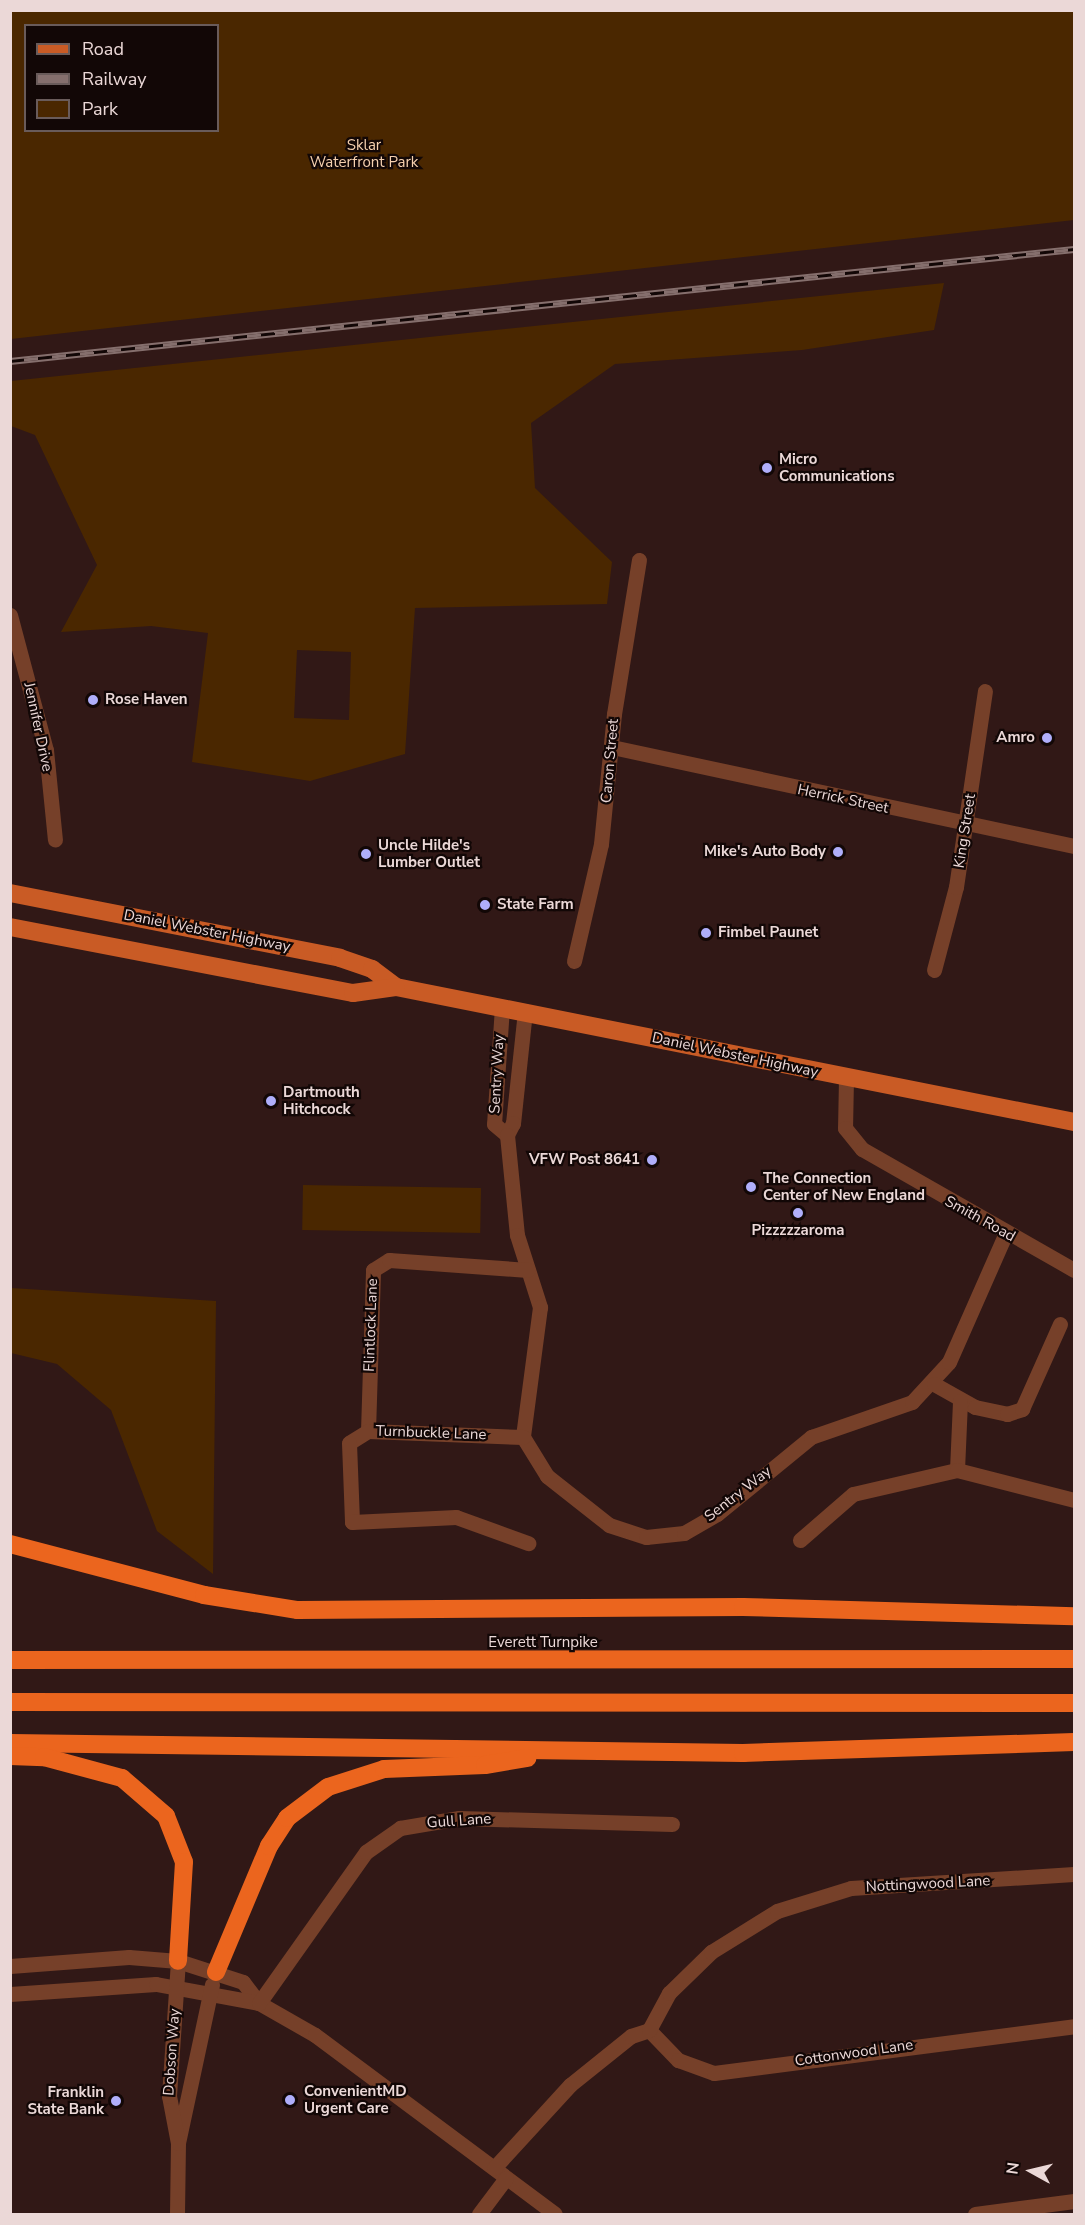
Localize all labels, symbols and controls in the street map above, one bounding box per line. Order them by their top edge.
legend [24,24,219,132]
text: Road [82,37,124,61]
text: Railway [82,67,147,91]
text: Park [82,97,118,121]
park label: Sklar Waterfront Park [310,136,418,171]
place label: Micro Communications [779,450,894,485]
marker: Micro Communications [760,461,774,475]
street label: Jennifer Drive [20,681,56,773]
place label: Rose Haven [105,691,188,709]
marker: Rose Haven [86,693,100,707]
street label: Caron Street [597,718,623,804]
place label: Amro [996,729,1035,747]
marker: Amro [1040,731,1054,745]
street label: Herrick Street [796,781,890,817]
street label: King Street [950,793,980,869]
place label: Uncle Hilde's Lumber Outlet [378,836,480,871]
place label: Mike's Auto Body [704,843,826,861]
marker: Mike's Auto Body [831,845,845,859]
marker: Uncle Hilde's Lumber Outlet [359,847,373,861]
place label: State Farm [497,896,574,914]
marker: State Farm [478,898,492,912]
street label: Daniel Webster Highway [122,906,292,956]
place label: Fimbel Paunet [718,924,818,942]
marker: Fimbel Paunet [699,926,713,940]
street label: Daniel Webster Highway [650,1029,820,1081]
street label: Sentry Way [486,1034,508,1114]
place label: Dartmouth Hitchcock [283,1083,360,1118]
marker: Dartmouth Hitchcock [264,1094,278,1108]
place label: VFW Post 8641 [529,1151,640,1169]
marker: VFW Post 8641 [645,1153,659,1167]
place label: The Connection Center of New England [763,1169,925,1204]
marker: The Connection Center of New England [744,1180,758,1194]
street label: Smith Road [941,1192,1019,1246]
marker: Pizzzzzaroma [791,1206,805,1220]
place label: Pizzzzzaroma [751,1222,845,1240]
street label: Flintlock Lane [360,1278,382,1372]
street label: Turnbuckle Lane [375,1422,487,1444]
street label: Sentry Way [701,1462,775,1526]
street label: Everett Turnpike [488,1634,598,1652]
street label: Gull Lane [426,1810,492,1832]
street label: Nottingwood Lane [865,1872,991,1896]
street label: Dobson Way [160,2008,184,2096]
street label: Cottonwood Lane [794,2036,914,2070]
place label: ConvenientMD Urgent Care [304,2082,407,2117]
place label: Franklin State Bank [27,2083,104,2118]
marker: ConvenientMD Urgent Care [281,2091,299,2109]
marker: Franklin State Bank [109,2094,123,2108]
north arrow [1001,2141,1061,2201]
text: N [1001,2161,1025,2176]

